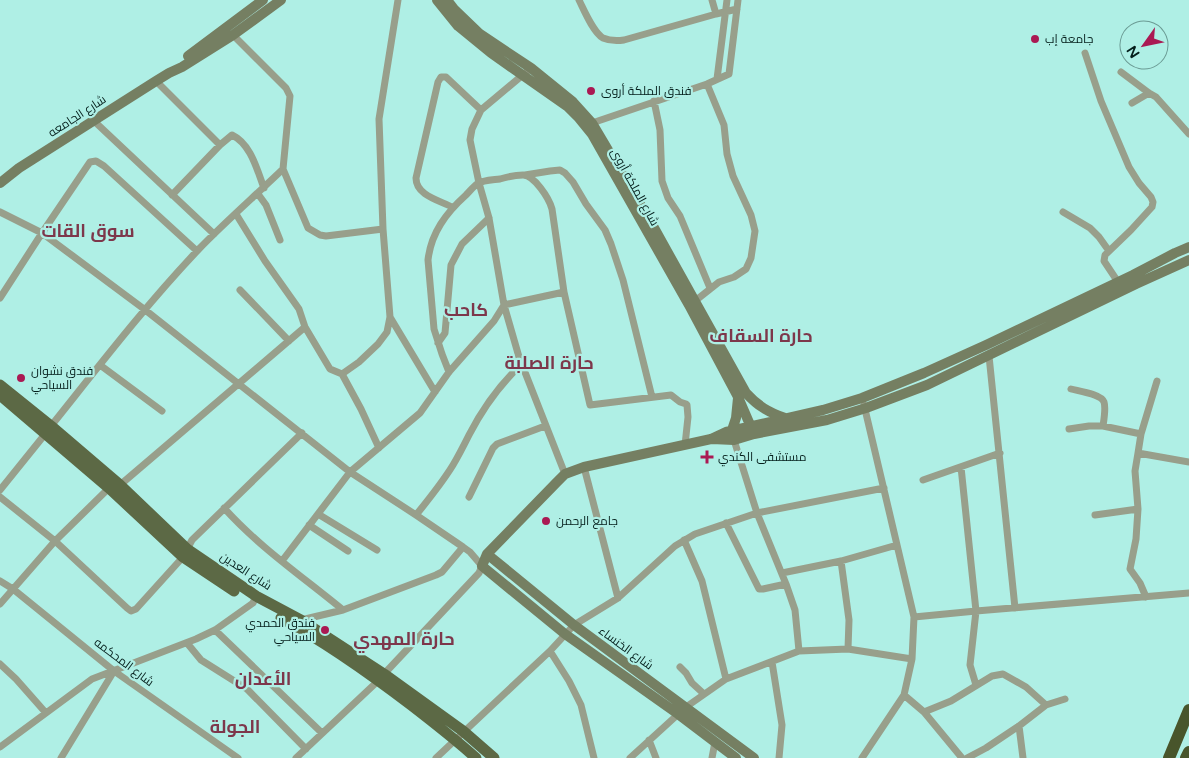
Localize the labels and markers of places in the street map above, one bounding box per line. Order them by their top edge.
place label: جامعة إب [1045,32,1093,46]
marker: جامعة إب [1029,33,1041,45]
place label: فندق الملكة أروى [601,83,692,98]
marker: فندق الملكة أروى [585,85,597,97]
place label: فندق نشوان السياحي [31,364,93,395]
marker: فندق نشوان السياحي [15,372,27,384]
marker: مستشفى الكندي [700,450,714,464]
place label: مستشفى الكندي [718,450,806,467]
place label: جامع الرحمن [556,514,618,529]
marker: جامع الرحمن [540,515,552,527]
place label: فندق الحمدي السياحي [245,616,315,647]
marker: فندق الحمدي السياحي [319,624,331,636]

